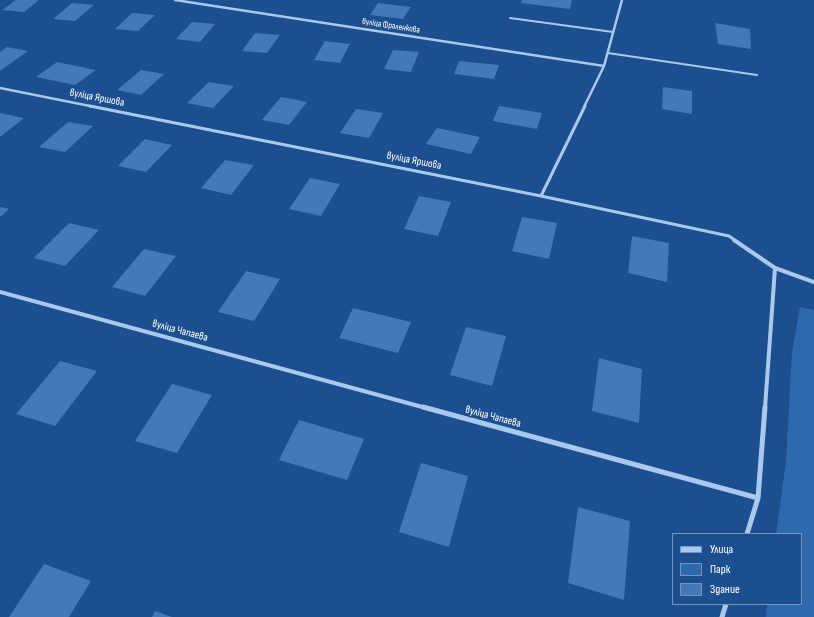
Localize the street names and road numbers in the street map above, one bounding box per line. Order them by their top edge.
street label: вуліца Фраленкова [361,16,421,36]
street label: вуліца Яршова [69,86,125,110]
street label: вуліца Яршова [386,149,442,173]
street label: вуліца Чапаева [151,317,209,345]
street label: вуліца Чапаева [464,403,522,431]

